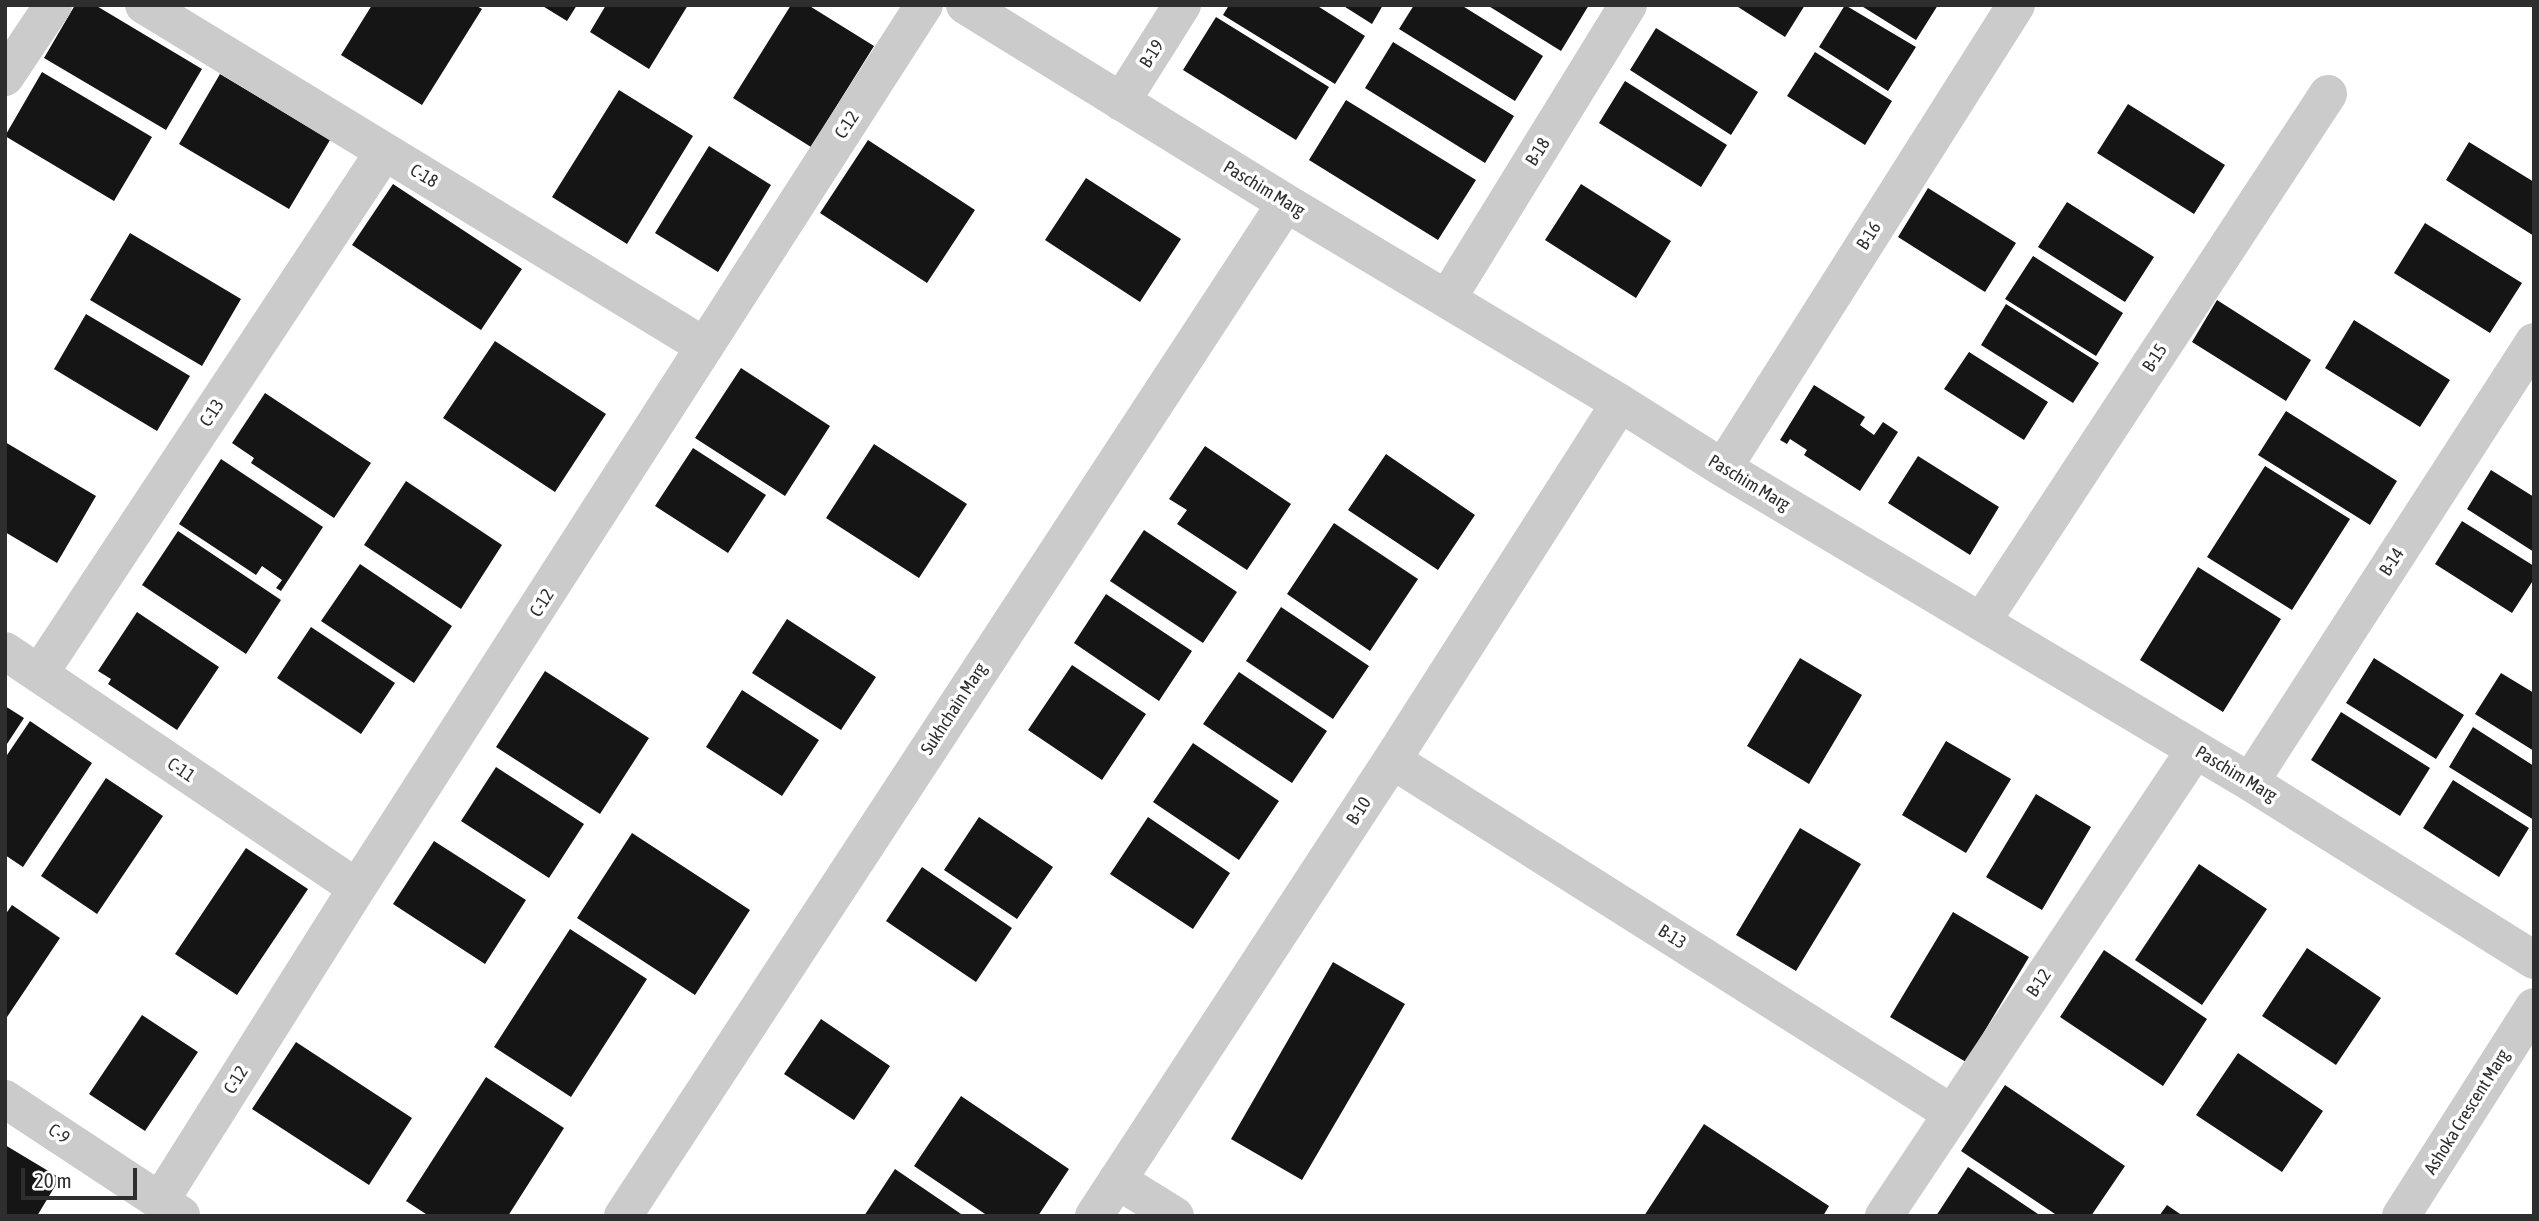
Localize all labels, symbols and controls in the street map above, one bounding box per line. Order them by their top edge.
street label: B-19 [1135,36,1169,72]
street label: C-12 [830,107,864,143]
street label: B-18 [1521,134,1555,170]
street label: Paschim Marg [1219,156,1309,222]
street label: C-18 [406,159,442,193]
street label: B-16 [1852,218,1886,254]
street label: B-15 [2138,340,2172,376]
street label: C-13 [195,395,229,431]
street label: Paschim Marg [1704,450,1794,516]
street label: B-14 [2375,544,2409,580]
street label: C-12 [525,585,559,621]
street label: Sukhchain Marg [916,659,992,759]
street label: Paschim Marg [2191,741,2281,807]
street label: C-11 [163,753,199,787]
street label: B-10 [1342,793,1376,829]
street label: B-13 [1654,920,1690,954]
street label: B-12 [2022,965,2056,1001]
street label: Ashoka Crescent Marg [2420,1046,2514,1178]
street label: C-12 [219,1062,253,1098]
street label: C-9 [44,1119,74,1149]
scale bar [24,1154,140,1198]
text: 20 m [34,1168,72,1192]

